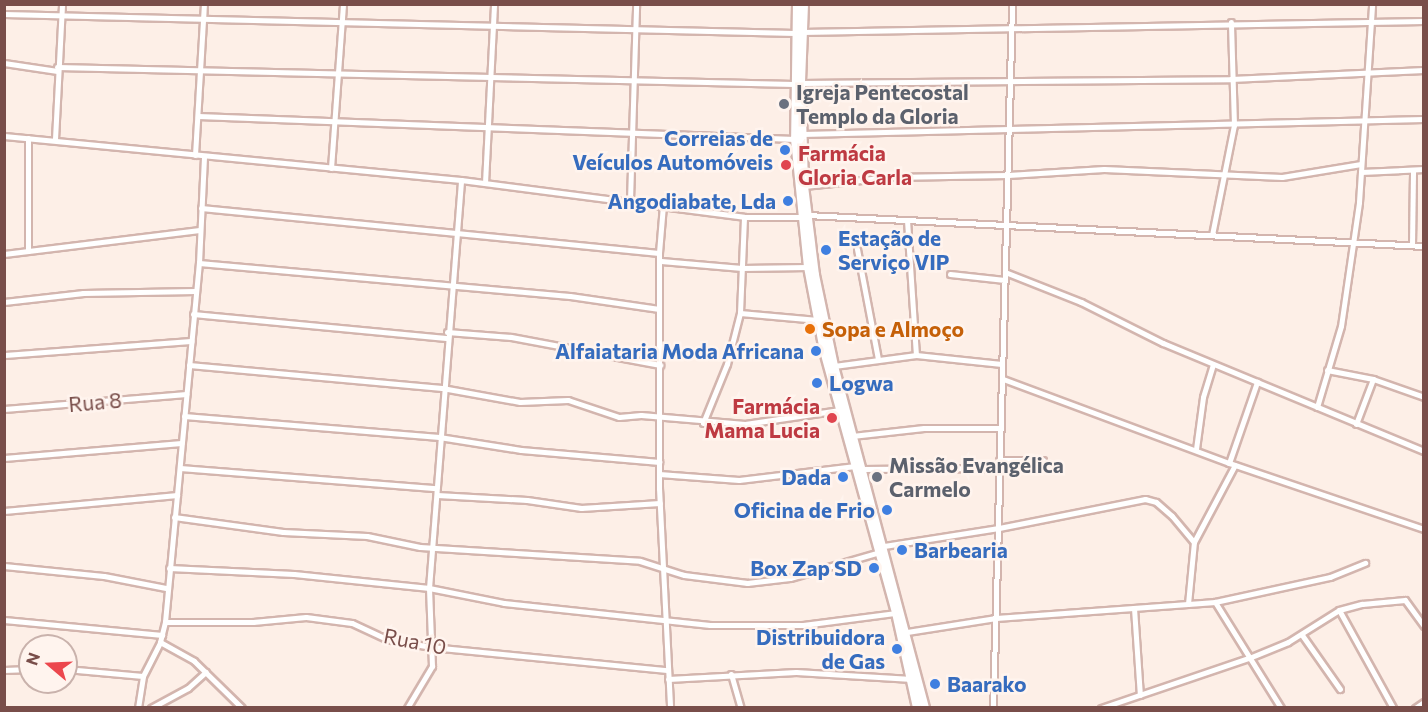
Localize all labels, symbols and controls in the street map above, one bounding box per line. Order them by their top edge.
place label: Igreja Pentecostal Templo da Gloria [796,79,969,129]
marker: Igreja Pentecostal Templo da Gloria [777,97,791,111]
place label: Correias de Veículos Automóveis [572,125,773,175]
place label: Farmácia Gloria Carla [798,140,912,190]
marker: Correias de Veículos Automóveis [778,143,792,157]
marker: Farmácia Gloria Carla [779,158,793,172]
place label: Angodiabate, Lda [608,188,776,214]
marker: Angodiabate, Lda [781,194,795,208]
place label: Estação de Serviço VIP [838,225,949,275]
marker: Estação de Serviço VIP [819,243,833,257]
place label: Sopa e Almoço [822,316,964,342]
marker: Sopa e Almoço [803,322,817,336]
place label: Alfaiataria Moda Africana [555,338,804,364]
marker: Alfaiataria Moda Africana [809,344,823,358]
place label: Logwa [829,370,894,396]
marker: Logwa [810,376,824,390]
street label: Rua 8 [67,387,123,417]
place label: Farmácia Mama Lucia [704,393,820,443]
marker: Farmácia Mama Lucia [825,411,839,425]
place label: Missão Evangélica Carmelo [889,452,1064,502]
place label: Dada [781,464,831,490]
marker: Dada [836,470,850,484]
marker: Missão Evangélica Carmelo [870,470,884,484]
place label: Oficina de Frio [734,497,875,523]
marker: Oficina de Frio [880,503,894,517]
place label: Barbearia [914,537,1008,563]
marker: Barbearia [895,543,909,557]
place label: Box Zap SD [750,555,862,581]
marker: Box Zap SD [867,561,881,575]
street label: Rua 10 [381,623,449,659]
place label: Distribuidora de Gas [756,624,885,674]
north arrow [18,634,78,694]
marker: Distribuidora de Gas [890,642,904,656]
text: N [21,650,43,667]
place label: Baarako [947,671,1027,697]
marker: Baarako [928,677,942,691]

